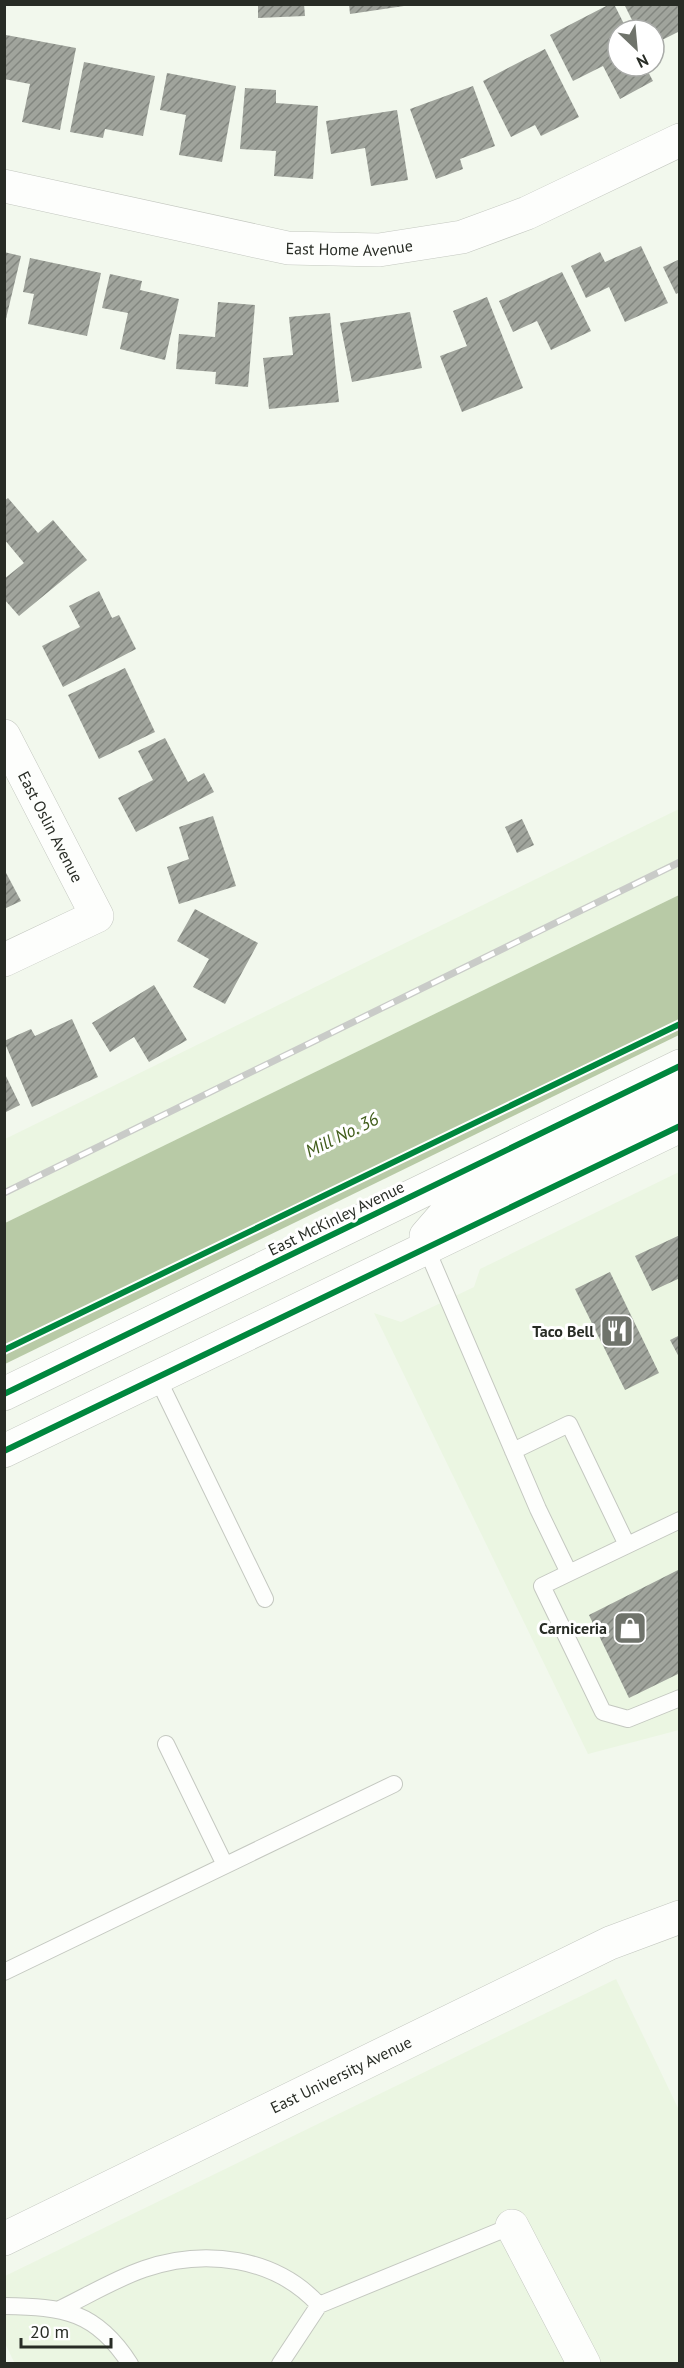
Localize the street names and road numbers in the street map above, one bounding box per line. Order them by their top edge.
street label: East Home Avenue [285,235,414,260]
street label: East Oslin Avenue [14,768,88,886]
street label: East McKinley Avenue [265,1176,407,1260]
street label: East University Avenue [267,2031,415,2117]

